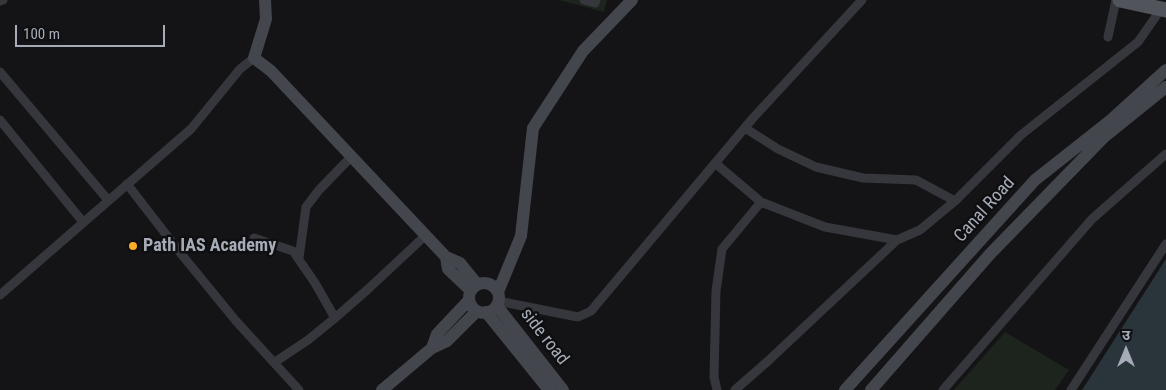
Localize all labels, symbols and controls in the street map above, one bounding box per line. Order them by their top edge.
scale bar [18,15,168,47]
text: 100 m [23,25,60,43]
street label: Canal Road [950,173,1020,247]
place label: Path IAS Academy [143,235,276,257]
marker: Path IAS Academy [127,240,139,252]
street label: side road [515,304,573,370]
north arrow [1101,325,1151,375]
text: उ [1122,327,1130,343]

